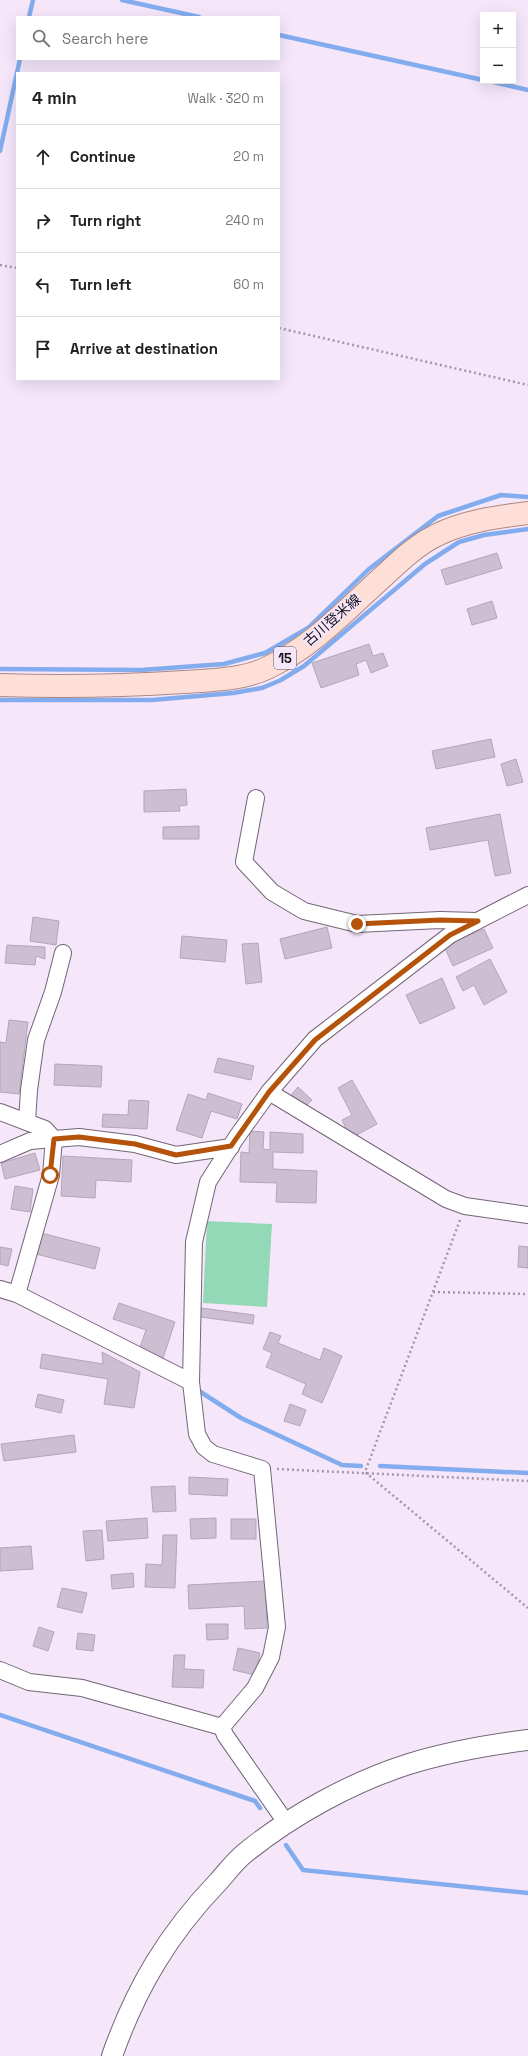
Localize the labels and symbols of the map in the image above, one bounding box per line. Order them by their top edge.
street label: 古川登米線 [300,590,364,650]
road number: 15 [274,647,296,669]
route end [348,915,366,933]
route start [41,1166,59,1184]

